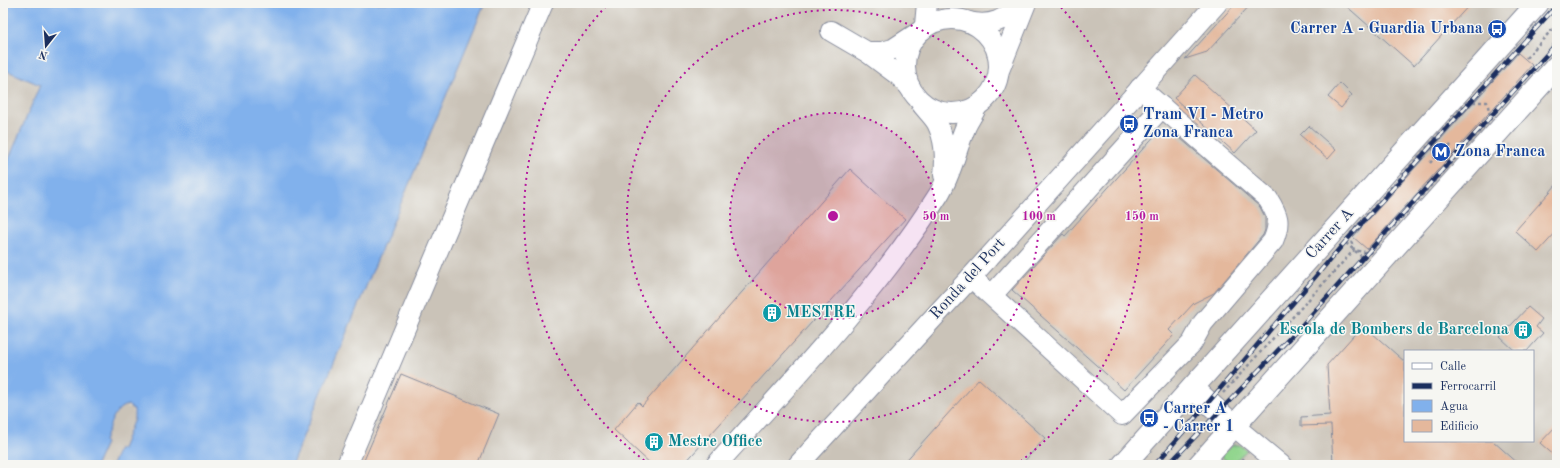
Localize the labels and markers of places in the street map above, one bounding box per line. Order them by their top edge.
bus stop icon: Carrer A - Guardia Urbana [1486,18,1508,40]
place label: Carrer A - Guardia Urbana [1290,21,1483,37]
place label: Tram VI - Metro Zona Franca [1143,107,1264,141]
bus stop icon: Tram VI - Metro Zona Franca [1118,113,1140,135]
metro station icon: Zona Franca [1430,141,1452,163]
place label: Zona Franca [1455,144,1545,160]
centre of rings [826,209,840,223]
building icon: MESTRE [761,302,783,324]
place label: MESTRE [786,305,855,321]
building icon: Escola de Bombers de Barcelona [1512,319,1534,341]
place label: Escola de Bombers de Barcelona [1279,322,1509,338]
place label: Carrer A - Carrer 1 [1163,401,1234,435]
bus stop icon: Carrer A - Carrer 1 [1138,407,1160,429]
building icon: Mestre Office [643,431,665,453]
place label: Mestre Office [668,434,763,450]

